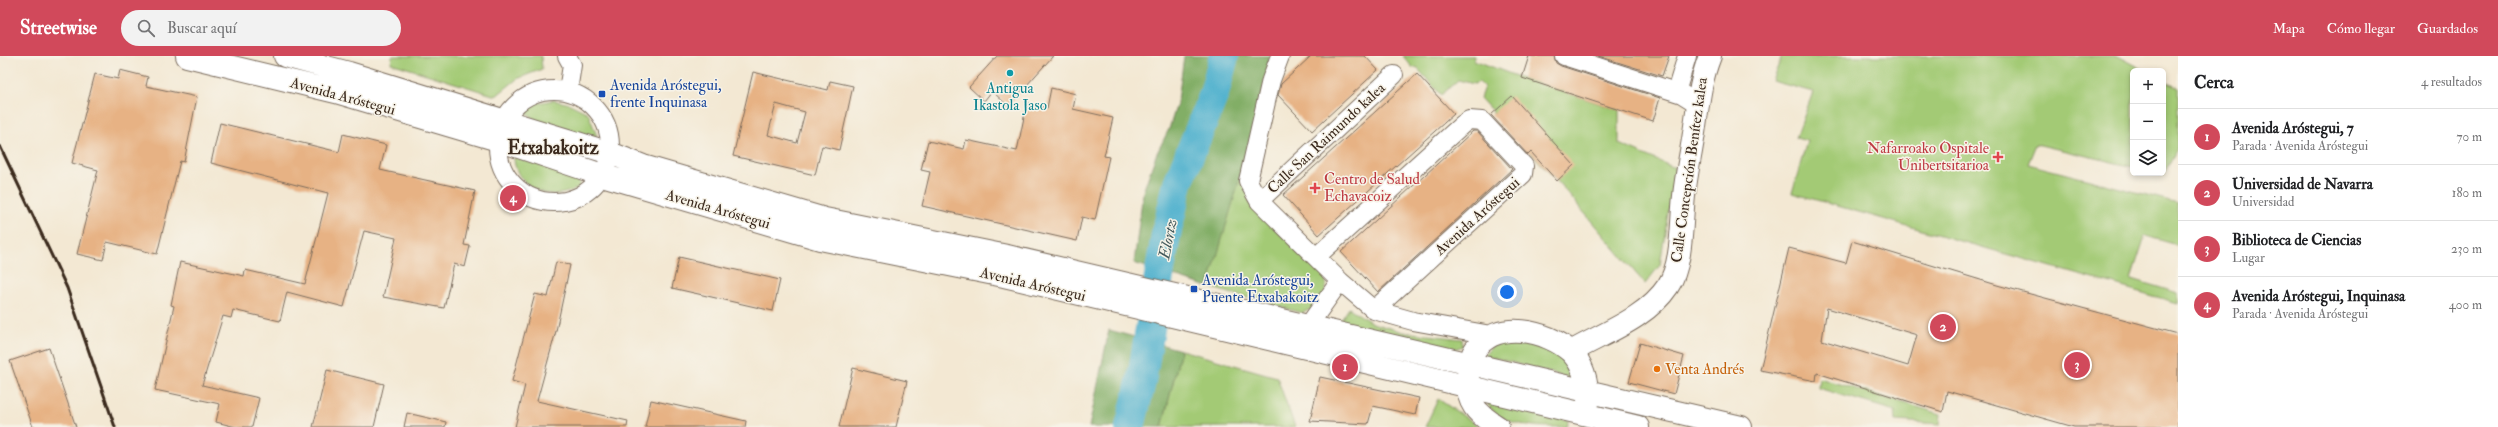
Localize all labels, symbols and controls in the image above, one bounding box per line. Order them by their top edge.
search box [121,10,401,46]
text: Streetwise [20,16,97,40]
icon: search [135,17,157,39]
text: Buscar aquí [167,19,236,38]
text: Mapa [2273,20,2305,37]
text: Cómo llegar [2327,20,2395,37]
text: Guardados [2417,20,2478,37]
marker: Antigua Ikastola Jaso [1005,68,1015,78]
map controls [2130,68,2166,176]
button: + [2130,68,2166,104]
text: Cerca [2194,72,2234,93]
street label: Avenida Aróstegui [287,73,397,120]
text: 4 resultados [2421,74,2482,90]
street label: Calle Concepción Benítez kalea [1667,75,1713,264]
place label: Avenida Aróstegui, frente Inquinasa [609,76,722,112]
street label: Calle San Raimundo kalea [1263,78,1390,198]
place label: Antigua Ikastola Jaso [973,79,1047,116]
marker: Avenida Aróstegui, frente Inquinasa [597,89,607,99]
button: − [2130,104,2166,140]
text: Avenida Aróstegui, 7 [2232,119,2354,138]
text: 1 [2205,129,2209,145]
text: 70 m [2457,129,2482,145]
district label: Etxabakoitz [507,136,599,160]
text: Parada · Avenida Aróstegui [2232,138,2368,154]
place label: Nafarroako Ospitale Unibertsitarioa [1867,139,1990,175]
button: layers [2130,140,2166,176]
marker: Nafarroako Ospitale Unibertsitarioa [1992,151,2004,163]
place label: Centro de Salud Echavacoiz [1324,170,1421,206]
street label: Avenida Aróstegui [1430,173,1524,260]
text: Universidad de Navarra [2232,175,2373,194]
marker: Centro de Salud Echavacoiz [1309,182,1321,194]
pin: 4 [500,183,526,213]
street label: Avenida Aróstegui [662,185,772,233]
text: 2 [2204,185,2210,201]
text: 180 m [2452,185,2482,201]
text: Universidad [2232,194,2294,210]
water label: Elortz [1154,217,1182,262]
text: Biblioteca de Ciencias [2232,231,2361,250]
text: 3 [2205,241,2210,257]
text: 230 m [2451,241,2482,257]
text: Lugar [2232,250,2265,266]
street label: Avenida Aróstegui [977,263,1088,306]
place label: Avenida Aróstegui, Puente Etxabakoitz [1201,271,1319,307]
your location [1497,282,1517,302]
marker: Avenida Aróstegui, Puente Etxabakoitz [1189,284,1199,294]
text: Avenida Aróstegui, Inquinasa [2232,287,2405,306]
text: 4 [2203,297,2211,313]
text: 400 m [2449,297,2482,313]
text: Parada · Avenida Aróstegui [2232,306,2368,322]
pin: 2 [1930,312,1956,342]
pin: 3 [2064,350,2090,380]
pin: 1 [1332,352,1358,382]
place label: Venta Andrés [1665,360,1744,379]
marker: Venta Andrés [1652,364,1662,374]

